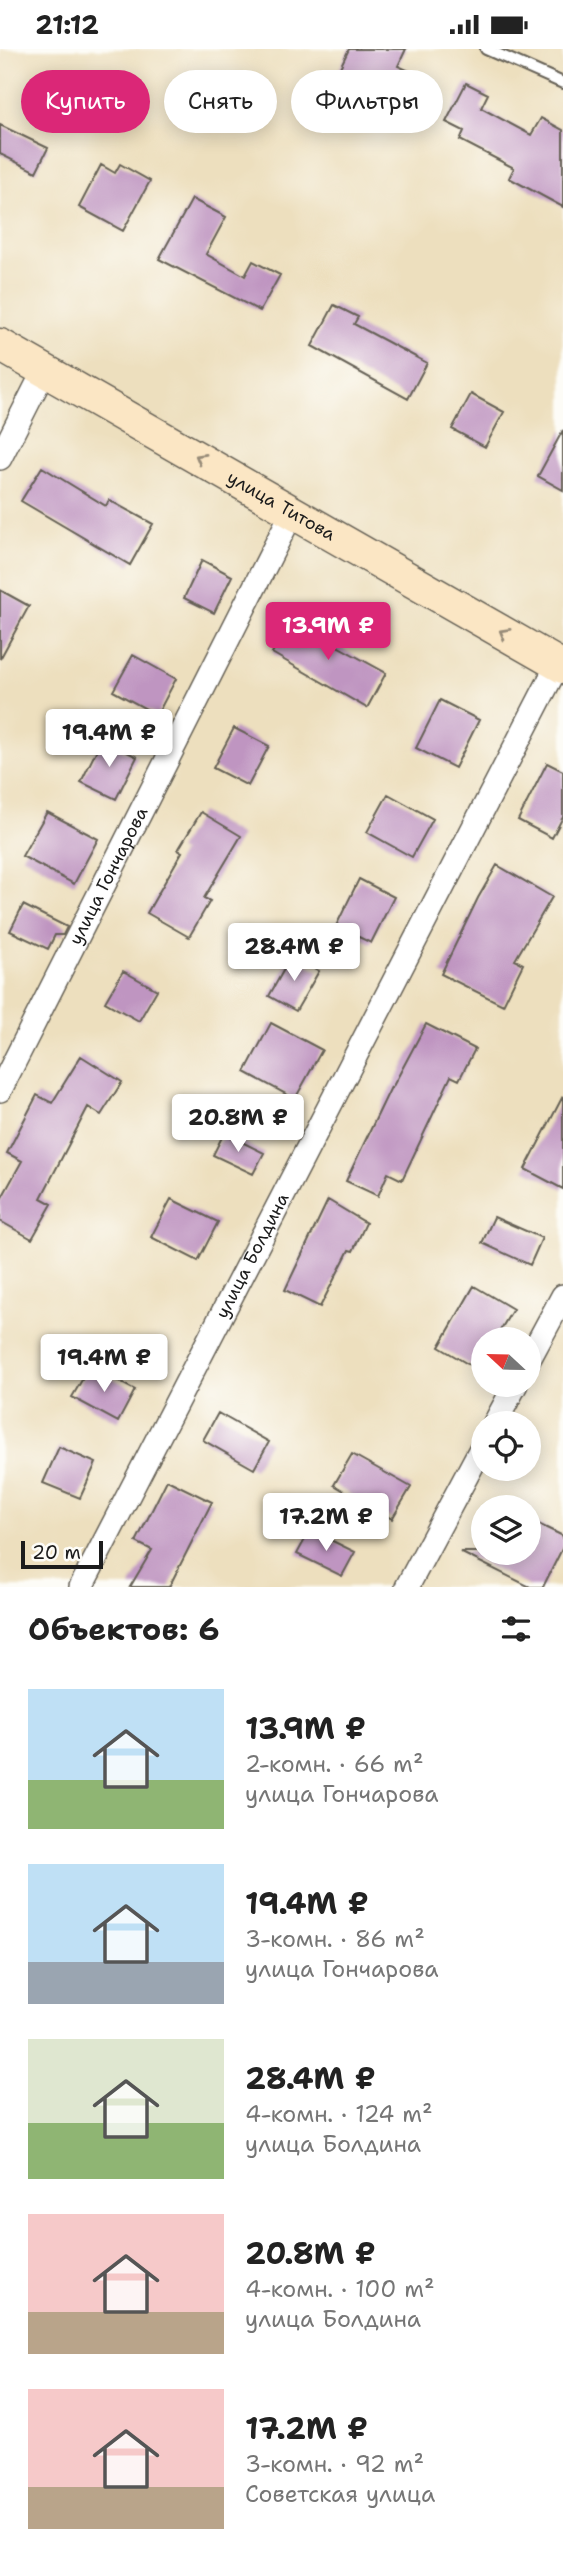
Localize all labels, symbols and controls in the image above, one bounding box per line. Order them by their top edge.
text: 21:12 [35,7,99,42]
chip: Купить [21,70,150,133]
chip: Снять [164,70,277,133]
chip: Фильтры [291,70,443,133]
one-way arrow [195,453,208,466]
street label: улица Титова [223,465,340,546]
pin: 13.9M ₽ [263,603,393,662]
text: 13.9M ₽ [282,610,374,640]
one-way arrow [498,628,511,641]
pin: 19.4M ₽ [44,709,174,769]
text: 19.4M ₽ [62,717,156,747]
street label: улица Гончарова [63,803,153,949]
pin: 28.4M ₽ [229,923,359,983]
text: 28.4M ₽ [244,931,344,961]
pin: 20.8M ₽ [173,1095,303,1154]
text: 20.8M ₽ [188,1102,288,1132]
street label: улица Болдина [210,1189,295,1322]
north arrow [471,1327,541,1397]
map controls [471,1327,541,1565]
pin: 19.4M ₽ [39,1335,169,1394]
text: 19.4M ₽ [57,1342,151,1372]
button: locate [471,1411,541,1481]
pin: 17.2M ₽ [261,1493,391,1553]
button: layers [471,1495,541,1565]
text: 17.2M ₽ [279,1501,373,1531]
scale bar [21,1538,103,1570]
text: 20 m [32,1540,81,1565]
text: Объектов: 6 [28,1609,220,1650]
icon: filters [497,1610,535,1648]
text: 13.9M ₽ [245,1708,366,1749]
icon: home [84,1717,168,1801]
text: 2-комн. · 66 m² [245,1749,424,1779]
text: улица Гончарова [245,1779,439,1809]
text: 19.4M ₽ [245,1883,369,1924]
icon: home [84,1892,168,1976]
text: 3-комн. · 86 m² [245,1924,425,1954]
text: улица Гончарова [245,1954,439,1984]
text: 28.4M ₽ [245,2058,376,2099]
icon: home [84,2067,168,2151]
text: 4-комн. · 124 m² [245,2099,433,2129]
text: улица Болдина [245,2129,421,2159]
text: 20.8M ₽ [245,2233,376,2274]
icon: home [84,2242,168,2326]
text: 4-комн. · 100 m² [245,2274,435,2304]
text: улица Болдина [245,2304,421,2334]
text: 17.2M ₽ [245,2408,368,2449]
icon: home [84,2417,168,2501]
text: 3-комн. · 92 m² [245,2449,424,2479]
text: Советская улица [245,2479,435,2509]

